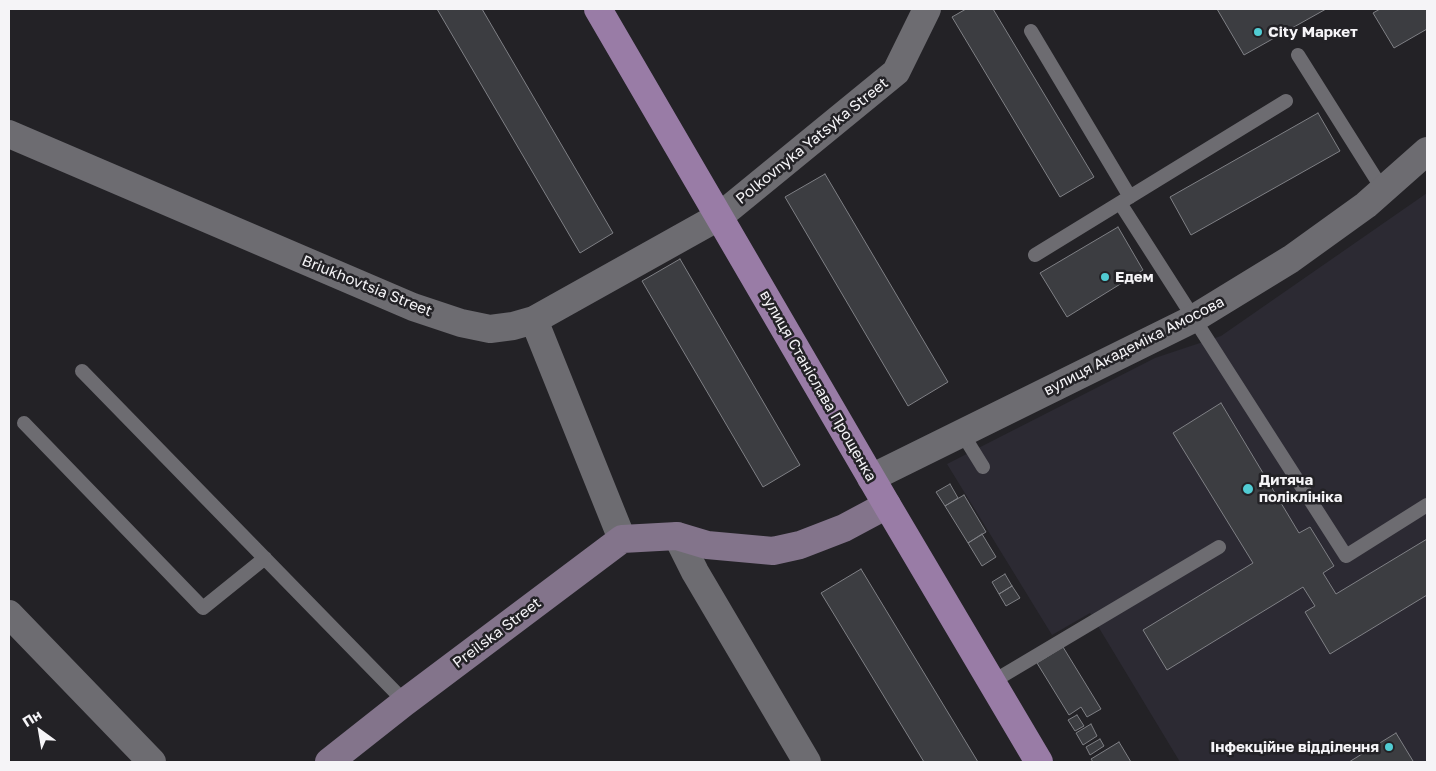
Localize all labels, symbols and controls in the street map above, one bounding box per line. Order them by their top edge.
place label: City Маркет [1268,23,1358,41]
marker: City Маркет [1252,26,1264,38]
street label: Polkovnyka Yatsyka Street [732,74,892,208]
street label: Briukhovtsia Street [299,252,435,320]
place label: Едем [1115,268,1153,286]
marker: Едем [1099,271,1111,283]
street label: вулиця Станіслава Прощенка [756,287,880,485]
street label: вулиця Академіка Амосова [1041,293,1227,399]
place label: Дитяча поліклініка [1259,471,1342,506]
marker: Дитяча поліклініка [1241,482,1255,496]
street label: Preilska Street [449,594,545,672]
north arrow [15,706,65,756]
text: Пн [19,706,44,730]
place label: Інфекційне відділення [1210,738,1379,756]
marker: Інфекційне відділення [1383,741,1395,753]

